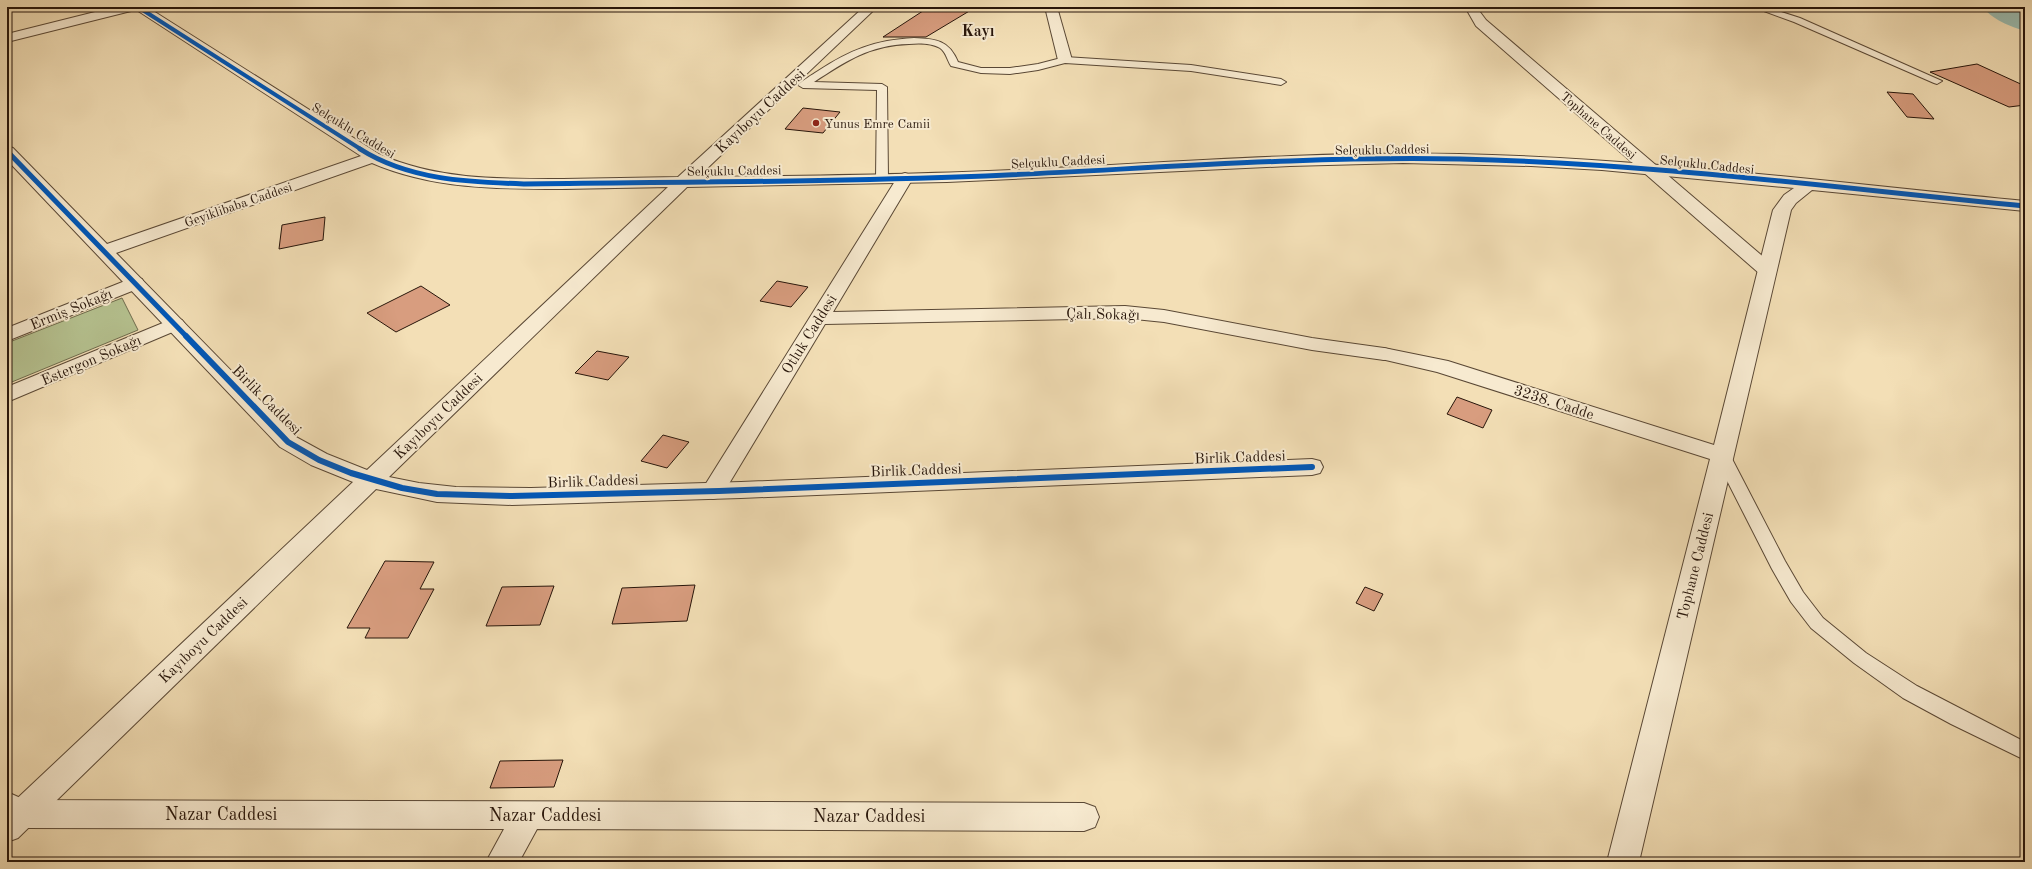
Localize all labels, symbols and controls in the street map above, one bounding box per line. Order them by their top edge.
district label: Kayı [961,24,995,40]
street label: Kayıboyu Caddesi [713,67,809,157]
street label: Tophane Caddesi [1558,90,1639,163]
street label: Selçuklu Caddesi [309,101,398,162]
marker: Yunus Emre Camii [811,118,821,128]
place label: Yunus Emre Camii [824,118,930,131]
street label: Selçuklu Caddesi [1334,143,1430,158]
street label: Selçuklu Caddesi [1010,153,1106,171]
street label: Selçuklu Caddesi [1659,154,1755,177]
street label: Selçuklu Caddesi [686,164,782,179]
street label: Geyiklibaba Caddesi [183,181,295,230]
street label: Ermiş Sokağı [28,287,115,334]
street label: Otluk Caddesi [780,292,841,377]
street label: Çalı Sokağı [1066,307,1140,324]
street label: Estergon Sokağı [39,334,144,389]
street label: Birlik Caddesi [228,364,303,439]
street label: Kayıboyu Caddesi [392,371,486,463]
street label: 3238. Cadde [1512,383,1596,423]
street label: Birlik Caddesi [1194,449,1286,468]
street label: Birlik Caddesi [870,462,962,481]
street label: Birlik Caddesi [547,473,639,492]
street label: Tophane Caddesi [1676,511,1717,622]
street label: Kayıboyu Caddesi [157,595,251,687]
street label: Nazar Caddesi [165,806,277,824]
street label: Nazar Caddesi [489,807,601,825]
street label: Nazar Caddesi [813,808,925,826]

